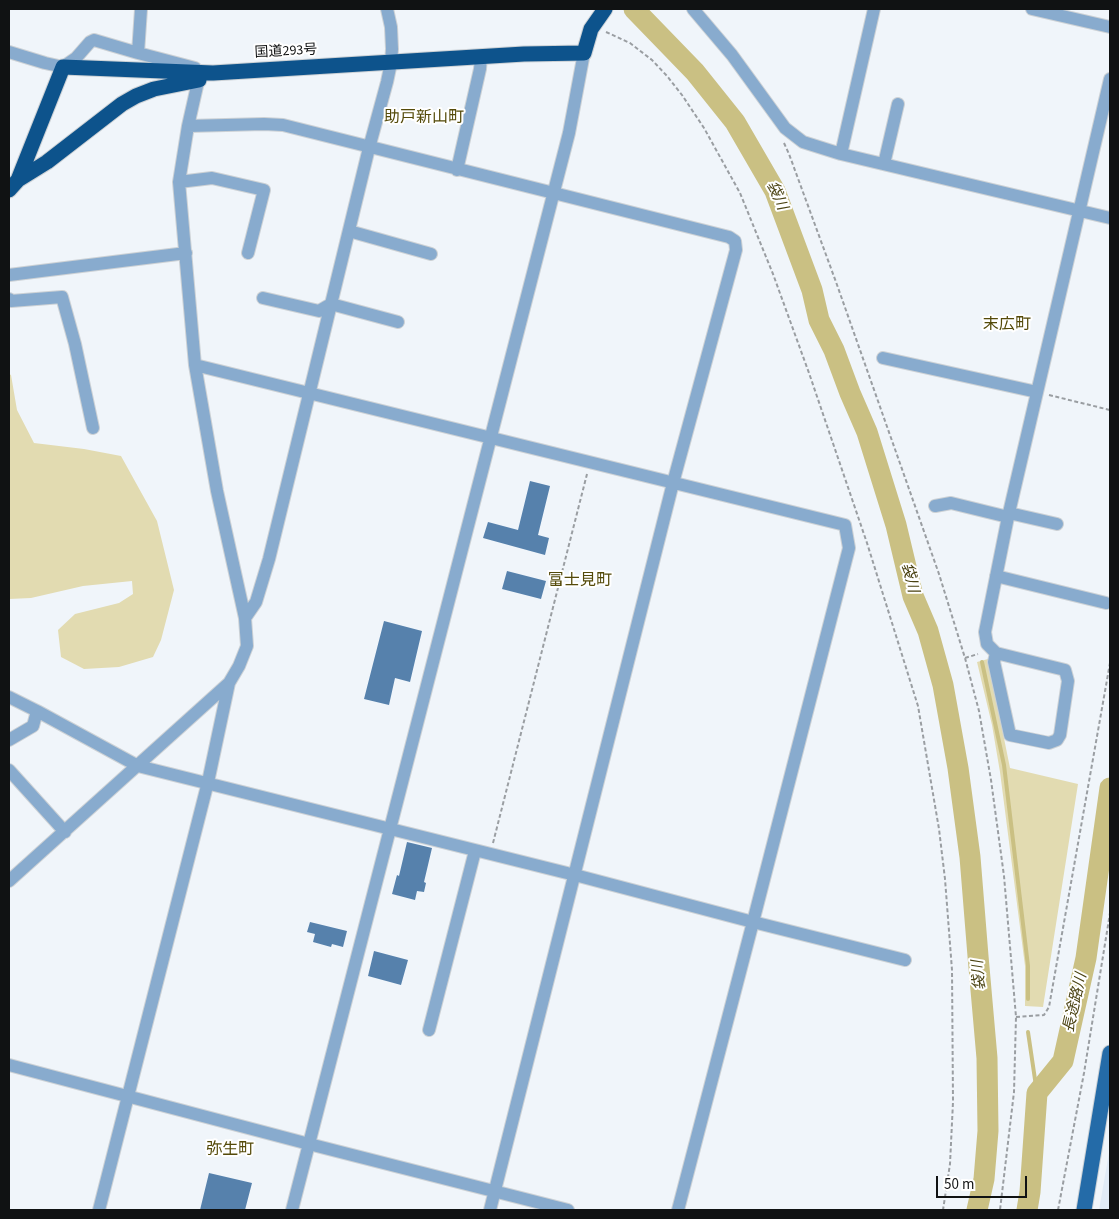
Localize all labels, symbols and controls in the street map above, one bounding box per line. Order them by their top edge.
street label: 国道293号 [254,42,318,62]
district label: 助戸新山町 [384,108,464,128]
water label: 袋川 [762,179,790,213]
district label: 末広町 [983,315,1031,335]
water label: 袋川 [897,561,921,595]
district label: 富士見町 [548,571,612,591]
water label: 袋川 [970,959,990,991]
water label: 長途路川 [1060,972,1092,1034]
district label: 弥生町 [206,1140,254,1160]
scale bar [939,1166,1030,1198]
text: 50 m [944,1174,974,1195]

